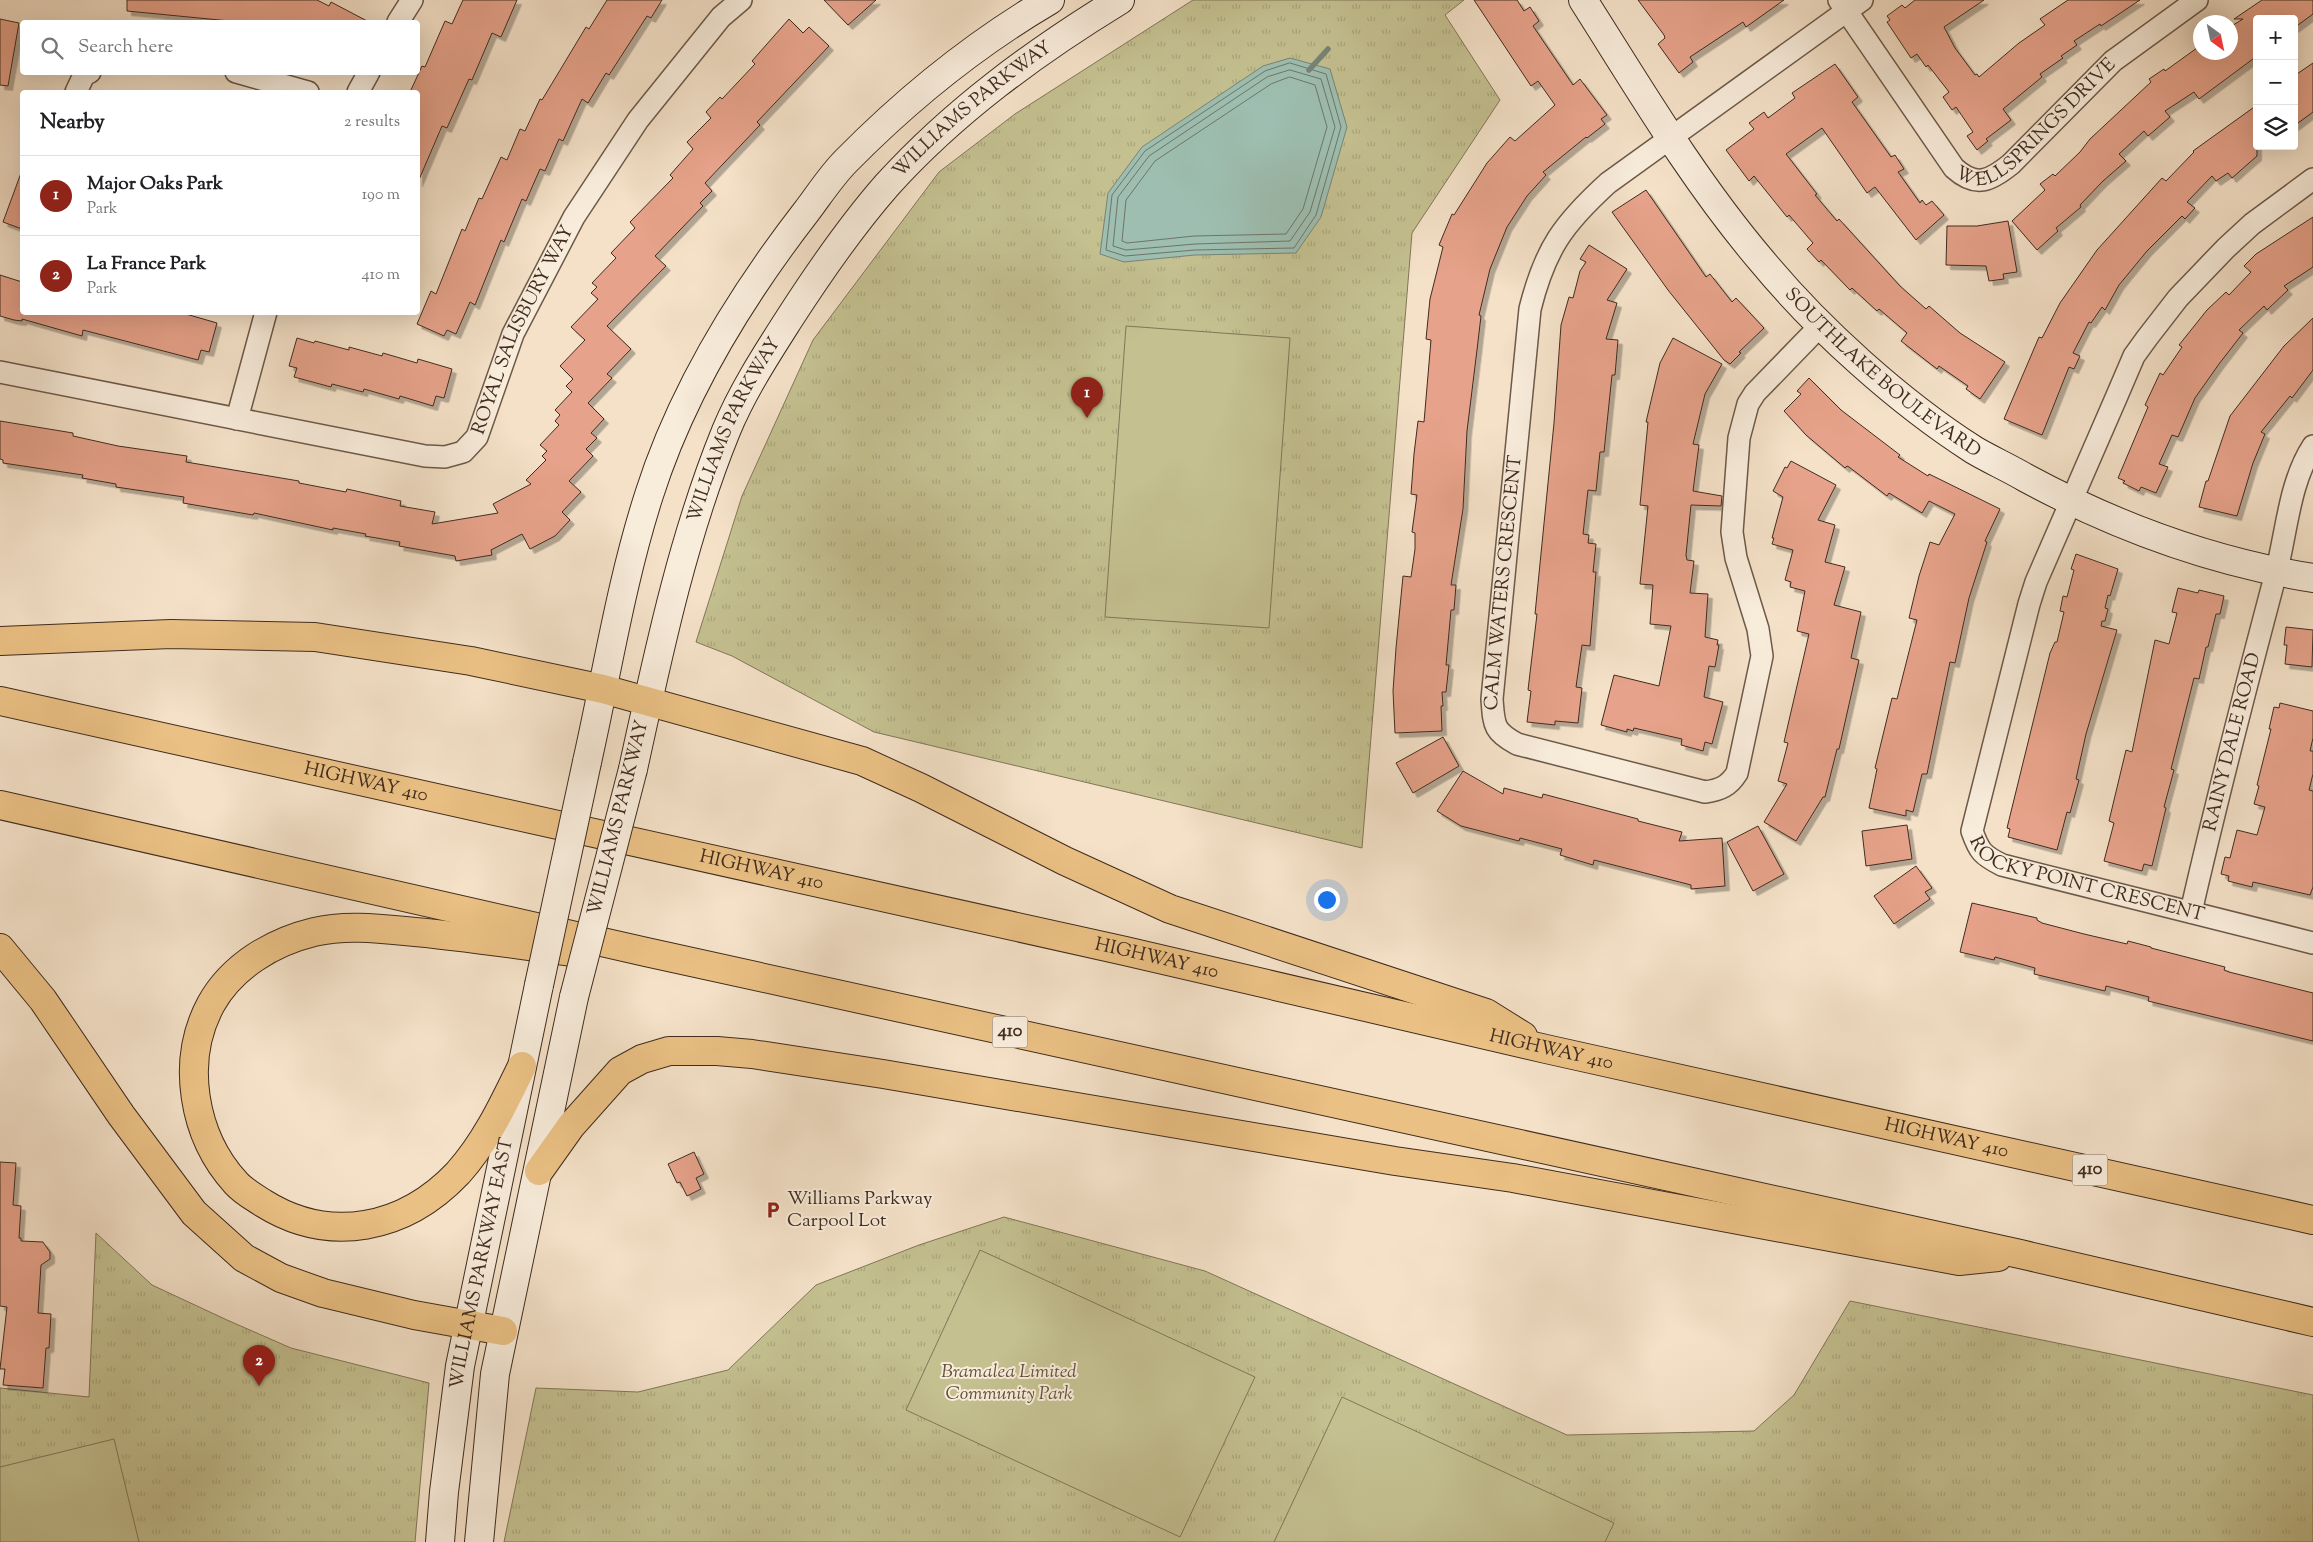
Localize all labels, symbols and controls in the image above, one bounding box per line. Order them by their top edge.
north arrow [2193,15,2238,60]
map controls [2253,15,2298,150]
button: + [2253,15,2298,60]
search box [20,20,420,75]
icon: search [38,34,66,62]
text: Search here [78,34,173,61]
street label: WILLIAMS PARKWAY [887,34,1058,184]
street label: WELLSPRINGS DRIVE [1950,52,2122,194]
button: − [2253,60,2298,105]
button: layers [2253,105,2298,150]
text: Nearby [40,108,105,138]
text: 2 results [344,111,400,134]
text: Major Oaks Park [87,171,223,198]
text: 1 [53,184,59,207]
text: 190 m [362,184,400,207]
text: Park [87,198,118,221]
street label: ROYAL SALISBURY WAY [465,220,581,438]
text: La France Park [87,251,206,278]
text: 2 [52,264,60,287]
text: 410 m [362,264,400,287]
text: Park [87,278,118,301]
street label: SOUTHLAKE BOULEVARD [1778,282,1986,464]
street label: WILLIAMS PARKWAY [681,332,788,526]
pin: 1 [1071,377,1103,418]
street label: CALM WATERS CRESCENT [1478,454,1529,711]
street label: RAINY DALE ROAD [2197,650,2268,834]
street label: WILLIAMS PARKWAY [582,717,656,919]
street label: HIGHWAY 410 [301,755,431,809]
street label: ROCKY POINT CRESCENT [1962,832,2207,929]
street label: HIGHWAY 410 [697,843,826,897]
your location [1314,887,1340,913]
street label: HIGHWAY 410 [1092,931,1221,986]
road number: 410 [992,1016,1028,1048]
street label: HIGHWAY 410 [1487,1023,1616,1077]
street label: HIGHWAY 410 [1882,1111,2011,1165]
street label: WILLIAMS PARKWAY EAST [444,1135,520,1391]
road number: 410 [2072,1154,2108,1186]
place label: Williams Parkway Carpool Lot [787,1186,933,1235]
parking icon: Williams Parkway Carpool Lot [763,1200,783,1220]
pin: 2 [243,1345,275,1386]
park label: Bramalea Limited Community Park [941,1359,1077,1408]

